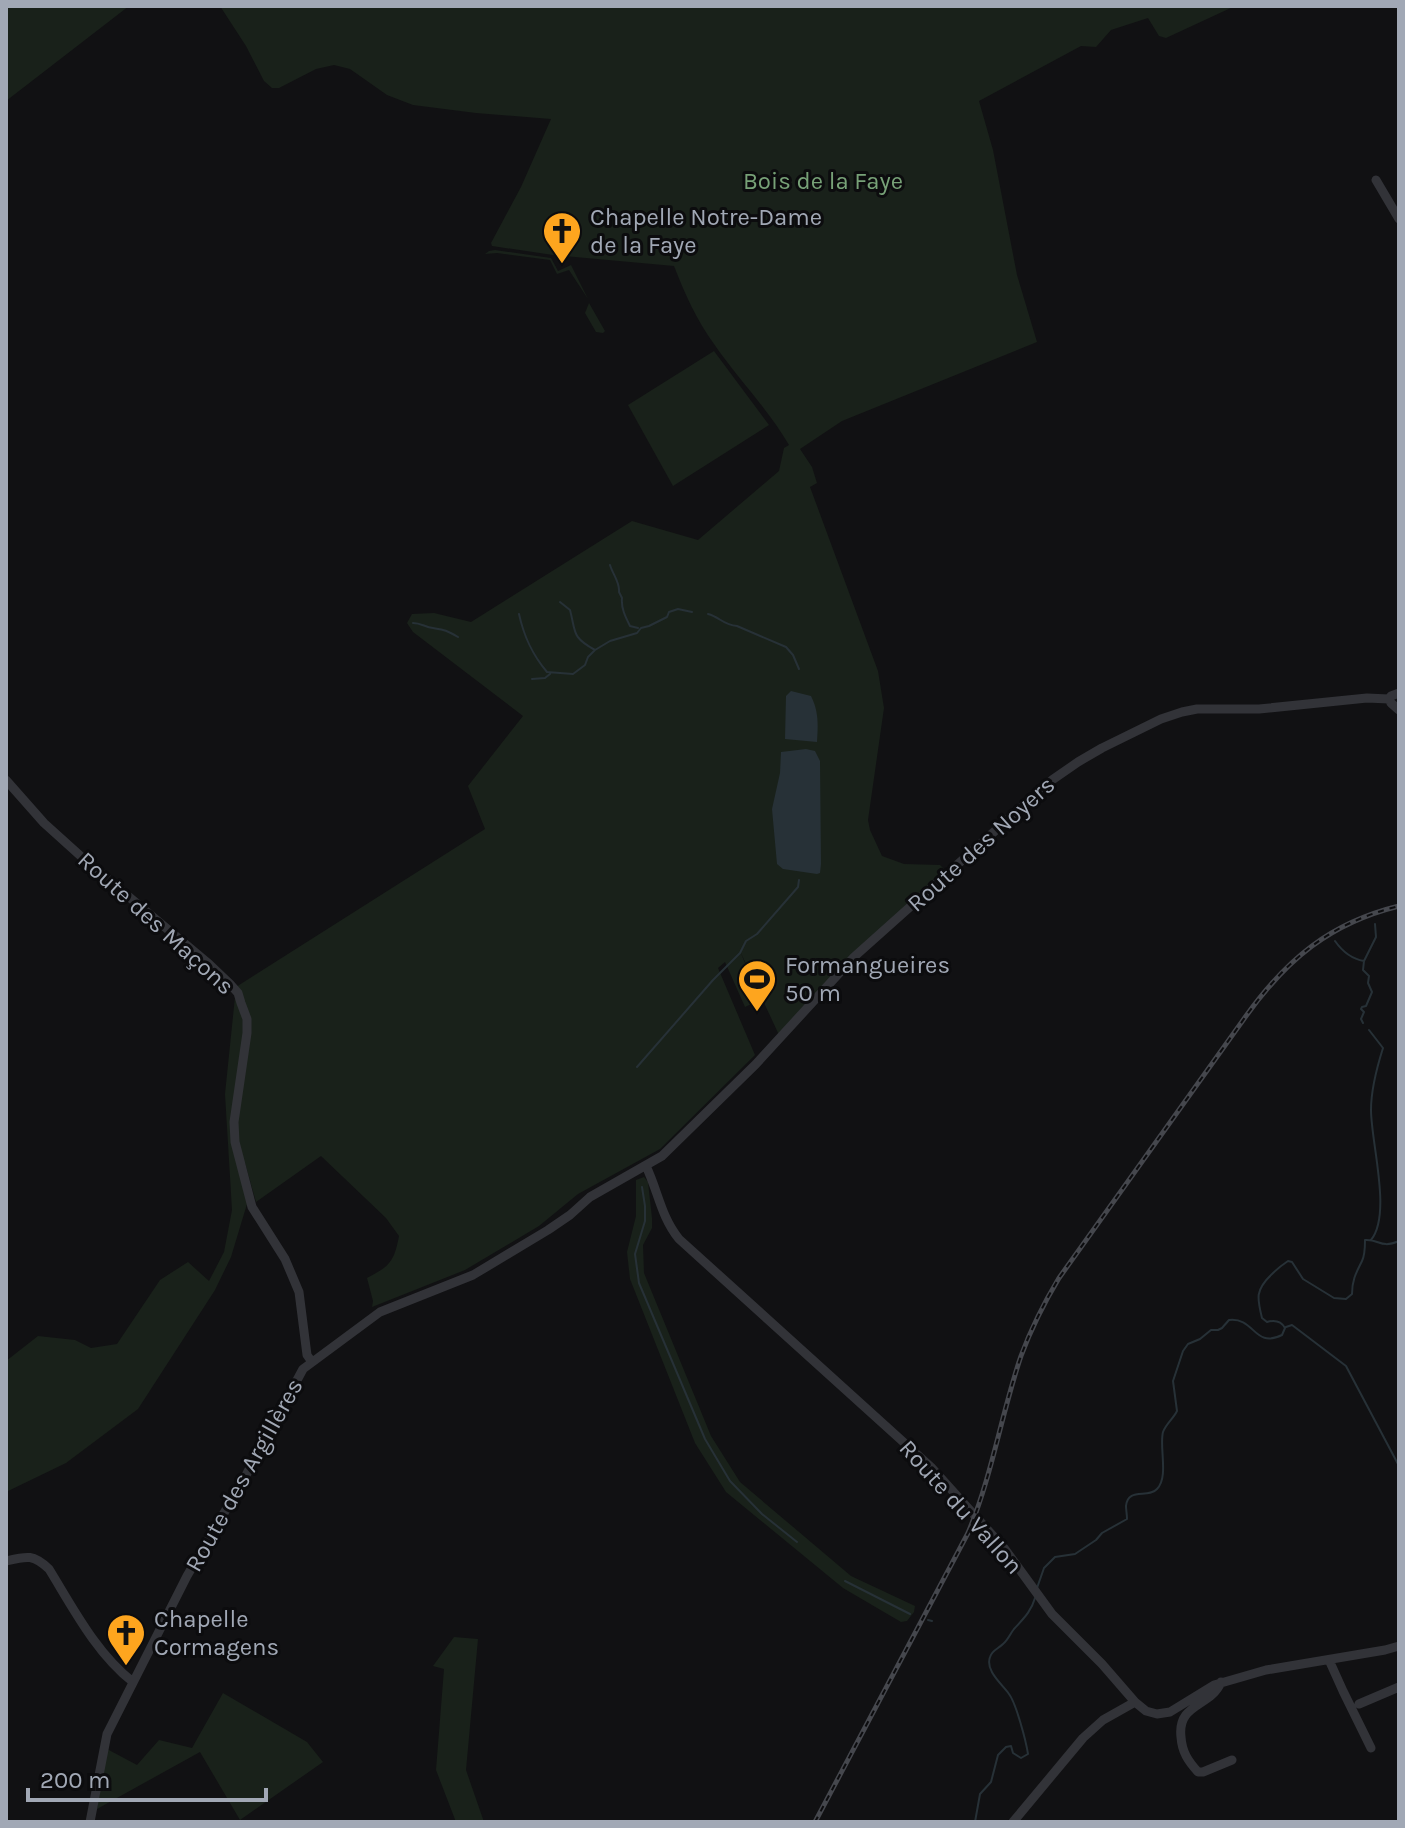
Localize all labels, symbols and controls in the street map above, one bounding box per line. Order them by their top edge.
park label: Bois de la Faye [743,167,903,195]
place label: Chapelle Notre-Dame de la Faye [590,203,822,259]
church icon: Chapelle Notre-Dame de la Faye [541,210,583,265]
street label: Route des Noyers [902,771,1060,917]
street label: Route des Maçons [72,846,240,1000]
place label: Formangueires 50 m [785,951,950,1007]
sports icon: Formangueires 50 m [736,958,778,1013]
street label: Route des Argillères [179,1374,309,1576]
street label: Route du Vallon [893,1434,1029,1580]
place label: Chapelle Cormagens [154,1605,279,1661]
church icon: Chapelle Cormagens [105,1612,147,1667]
scale bar [28,1752,266,1802]
text: 200 m [40,1766,111,1794]

